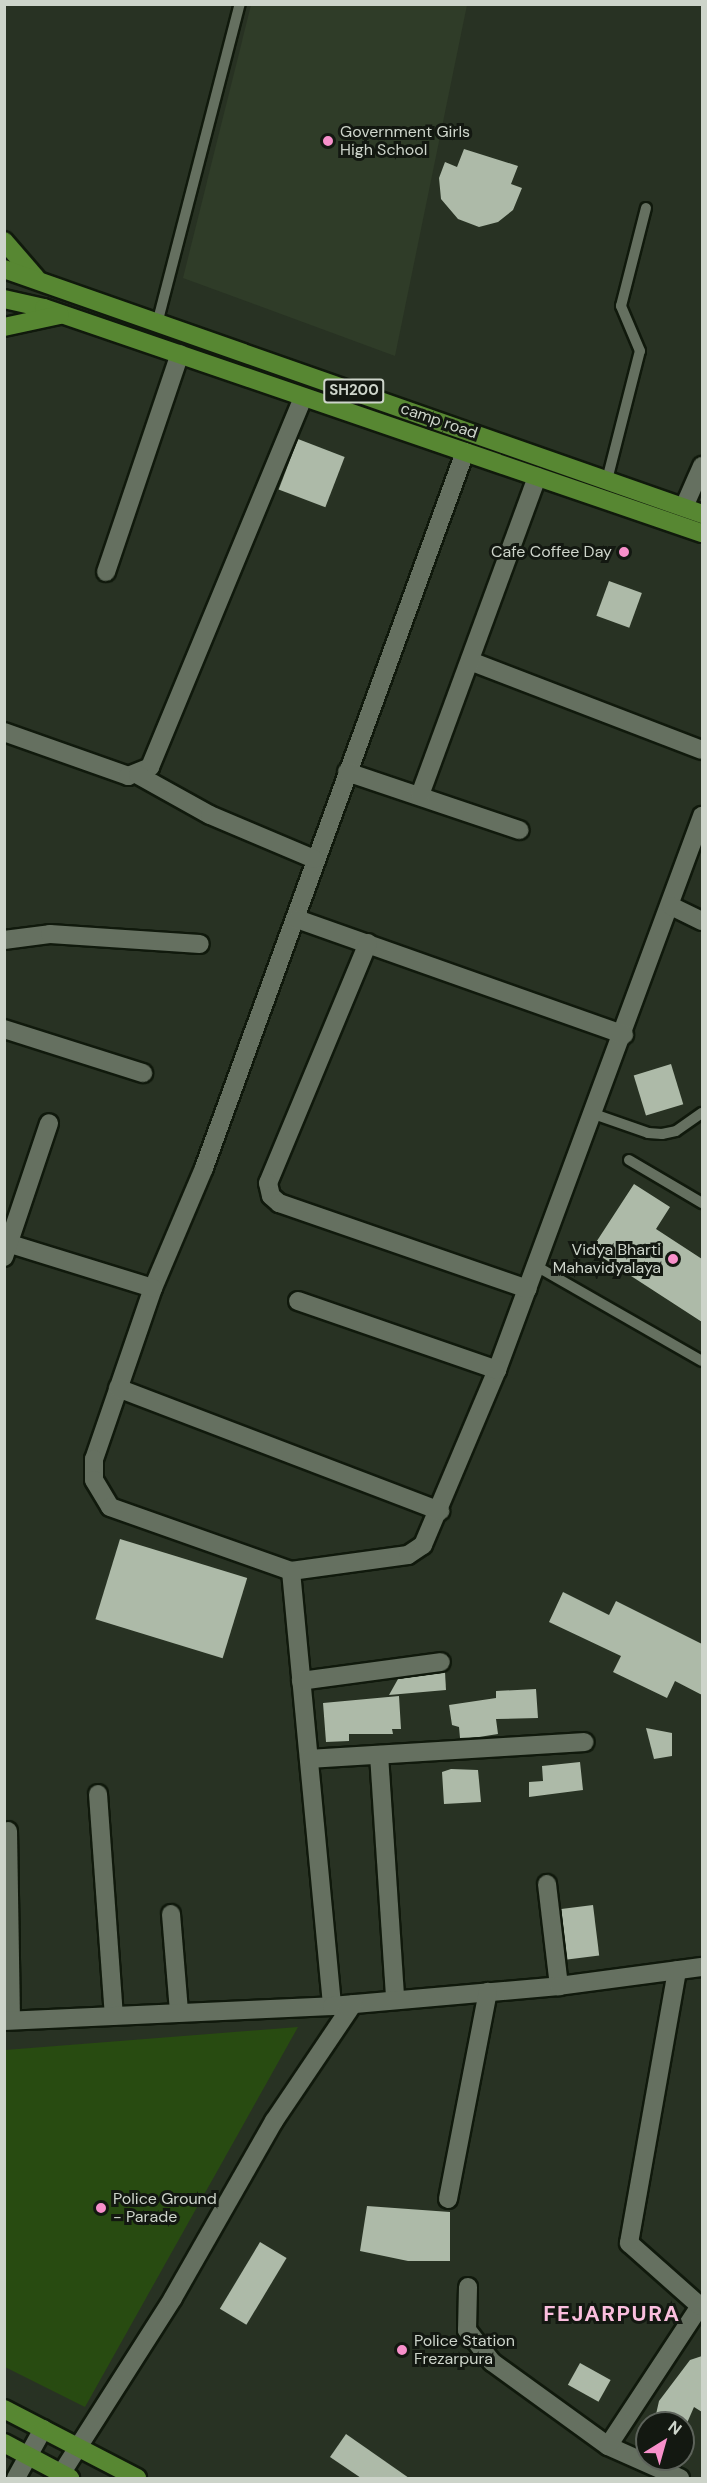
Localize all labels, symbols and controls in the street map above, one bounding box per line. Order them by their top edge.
place label: Government Girls High School [340,122,470,160]
marker: Government Girls High School [321,134,335,148]
road number: SH200 [322,379,386,403]
street label: camp road [398,399,480,443]
place label: Cafe Coffee Day [491,542,612,562]
marker: Cafe Coffee Day [617,545,631,559]
place label: Vidya Bharti Mahavidyalaya [553,1240,661,1278]
marker: Vidya Bharti Mahavidyalaya [666,1252,680,1266]
place label: Police Ground - Parade [113,2189,217,2227]
marker: Police Ground - Parade [94,2201,108,2215]
district label: FEJARPURA [543,2301,681,2327]
place label: Police Station Frezarpura [414,2331,515,2369]
marker: Police Station Frezarpura [395,2343,409,2357]
north arrow [635,2411,695,2471]
text: N [664,2416,686,2440]

